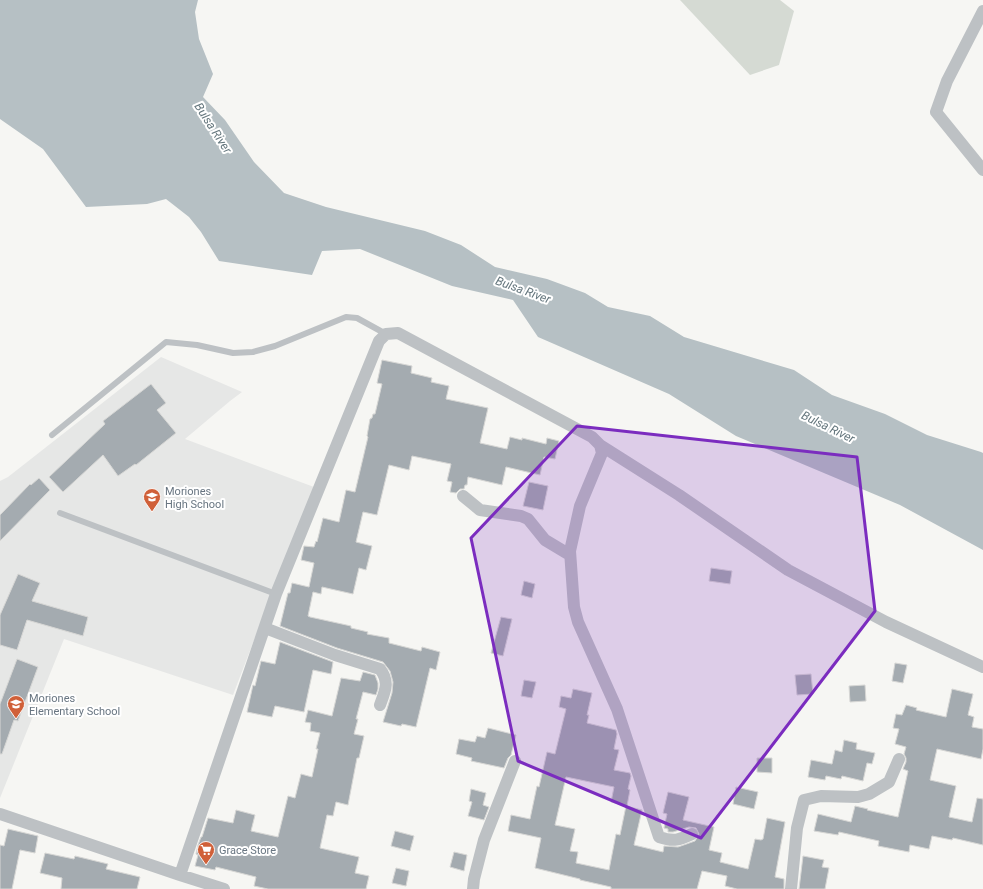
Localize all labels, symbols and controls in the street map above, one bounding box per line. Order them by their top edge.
water label: Bulsa River [191,100,235,157]
water label: Bulsa River [494,274,553,307]
water label: Bulsa River [799,408,858,446]
place label: Moriones High School [165,485,224,511]
school or university icon: Moriones High School [142,487,162,512]
place label: Moriones Elementary School [29,692,120,718]
school or university icon: Moriones Elementary School [6,694,26,719]
supermarket icon: Grace Store [196,840,216,865]
place label: Grace Store [219,844,276,857]

